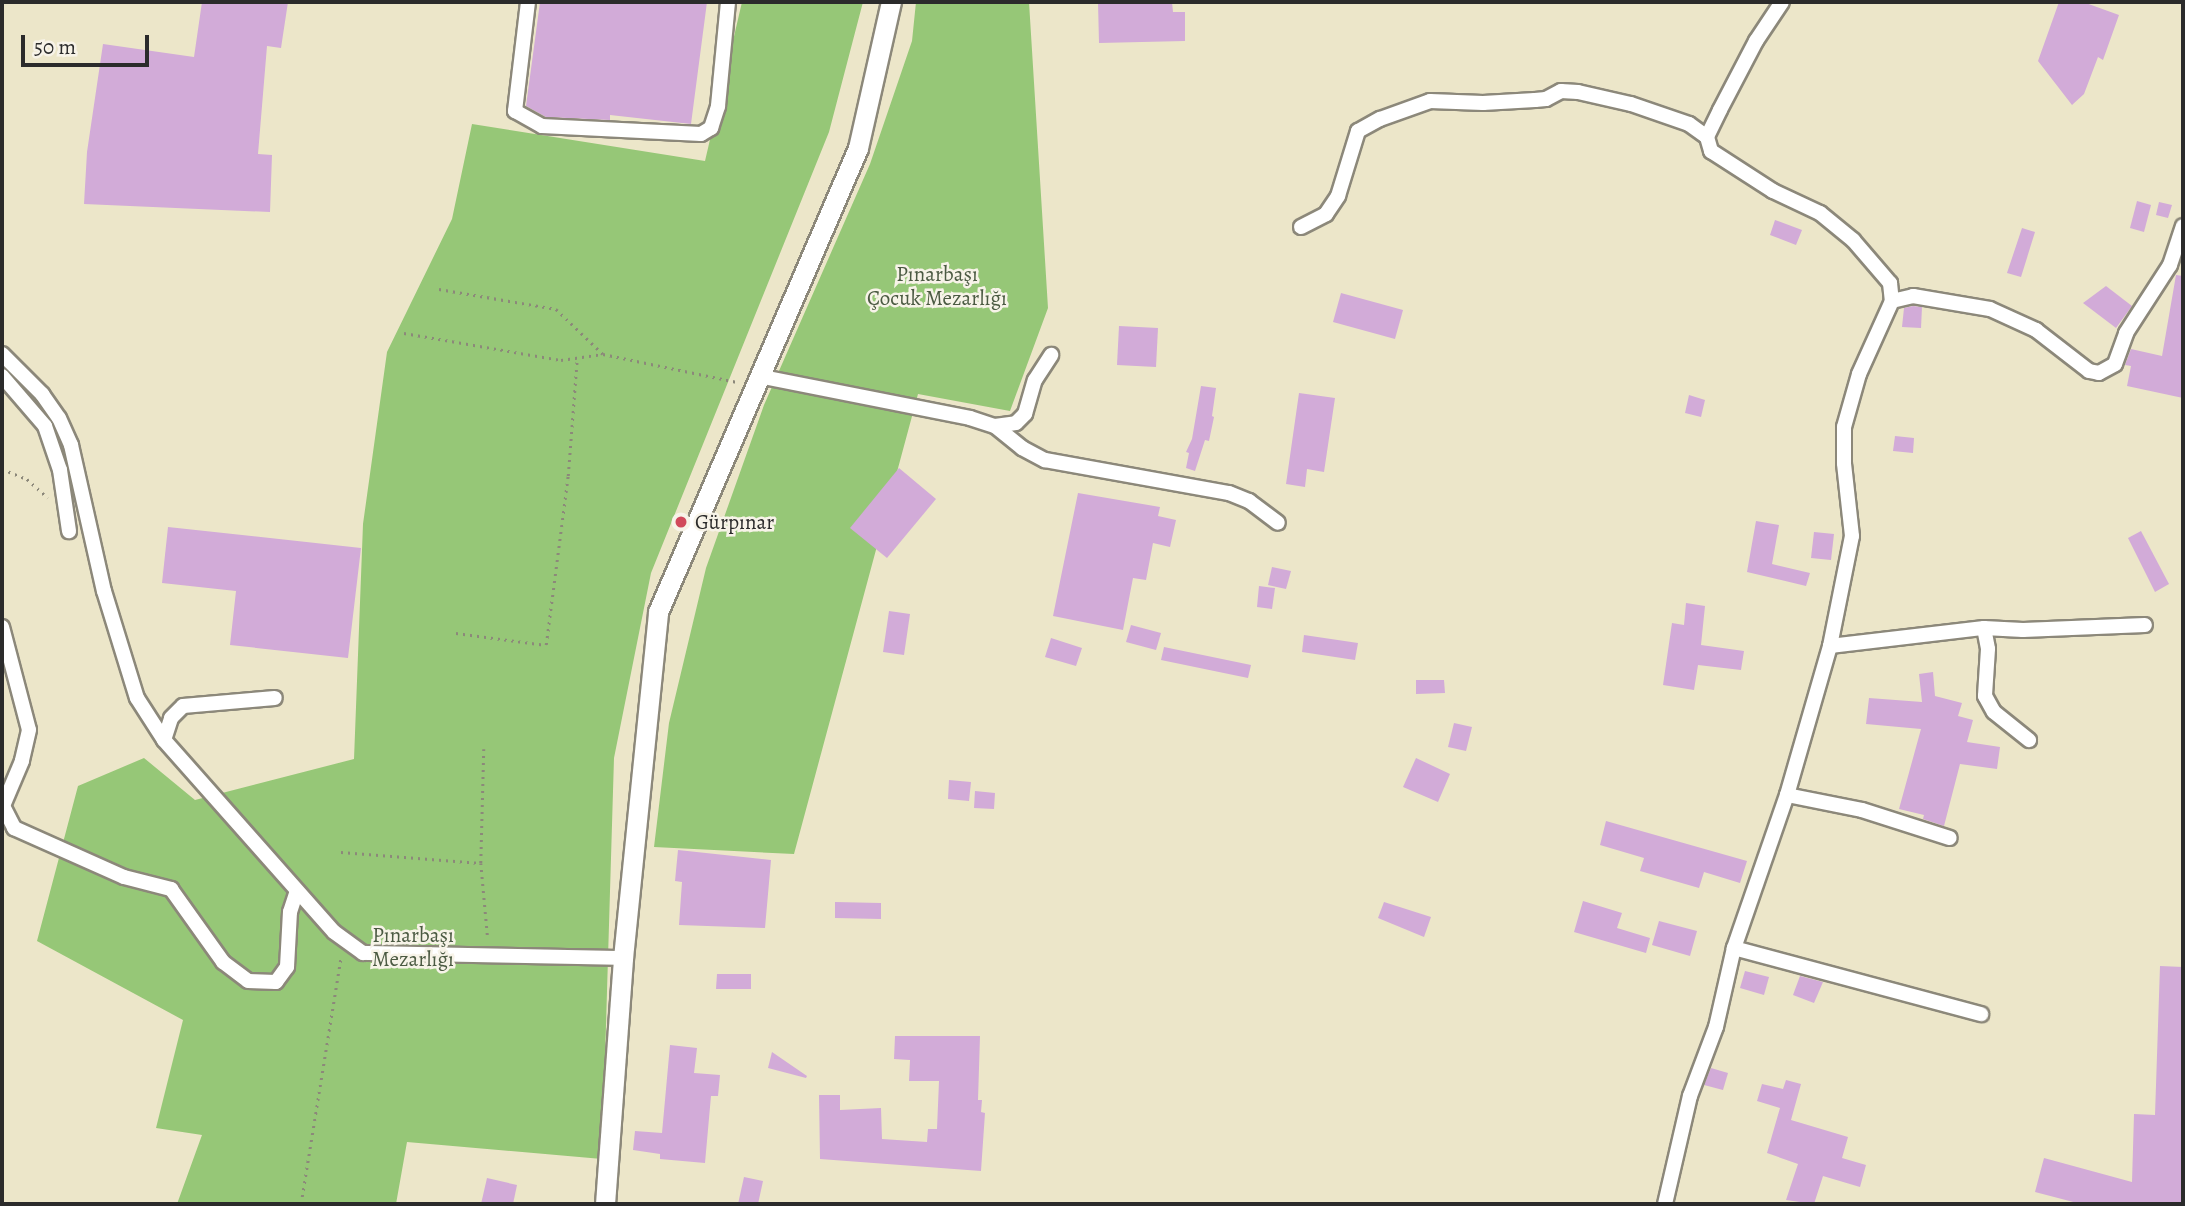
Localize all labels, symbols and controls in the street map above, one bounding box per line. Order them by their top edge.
scale bar [24,21,152,65]
text: 50 m [34,33,76,61]
park label: Pınarbaşı Çocuk Mezarlığı [867,261,1007,311]
place label: Gürpınar [695,509,774,535]
marker: Gürpınar [673,514,689,530]
park label: Pınarbaşı Mezarlığı [372,922,454,972]

